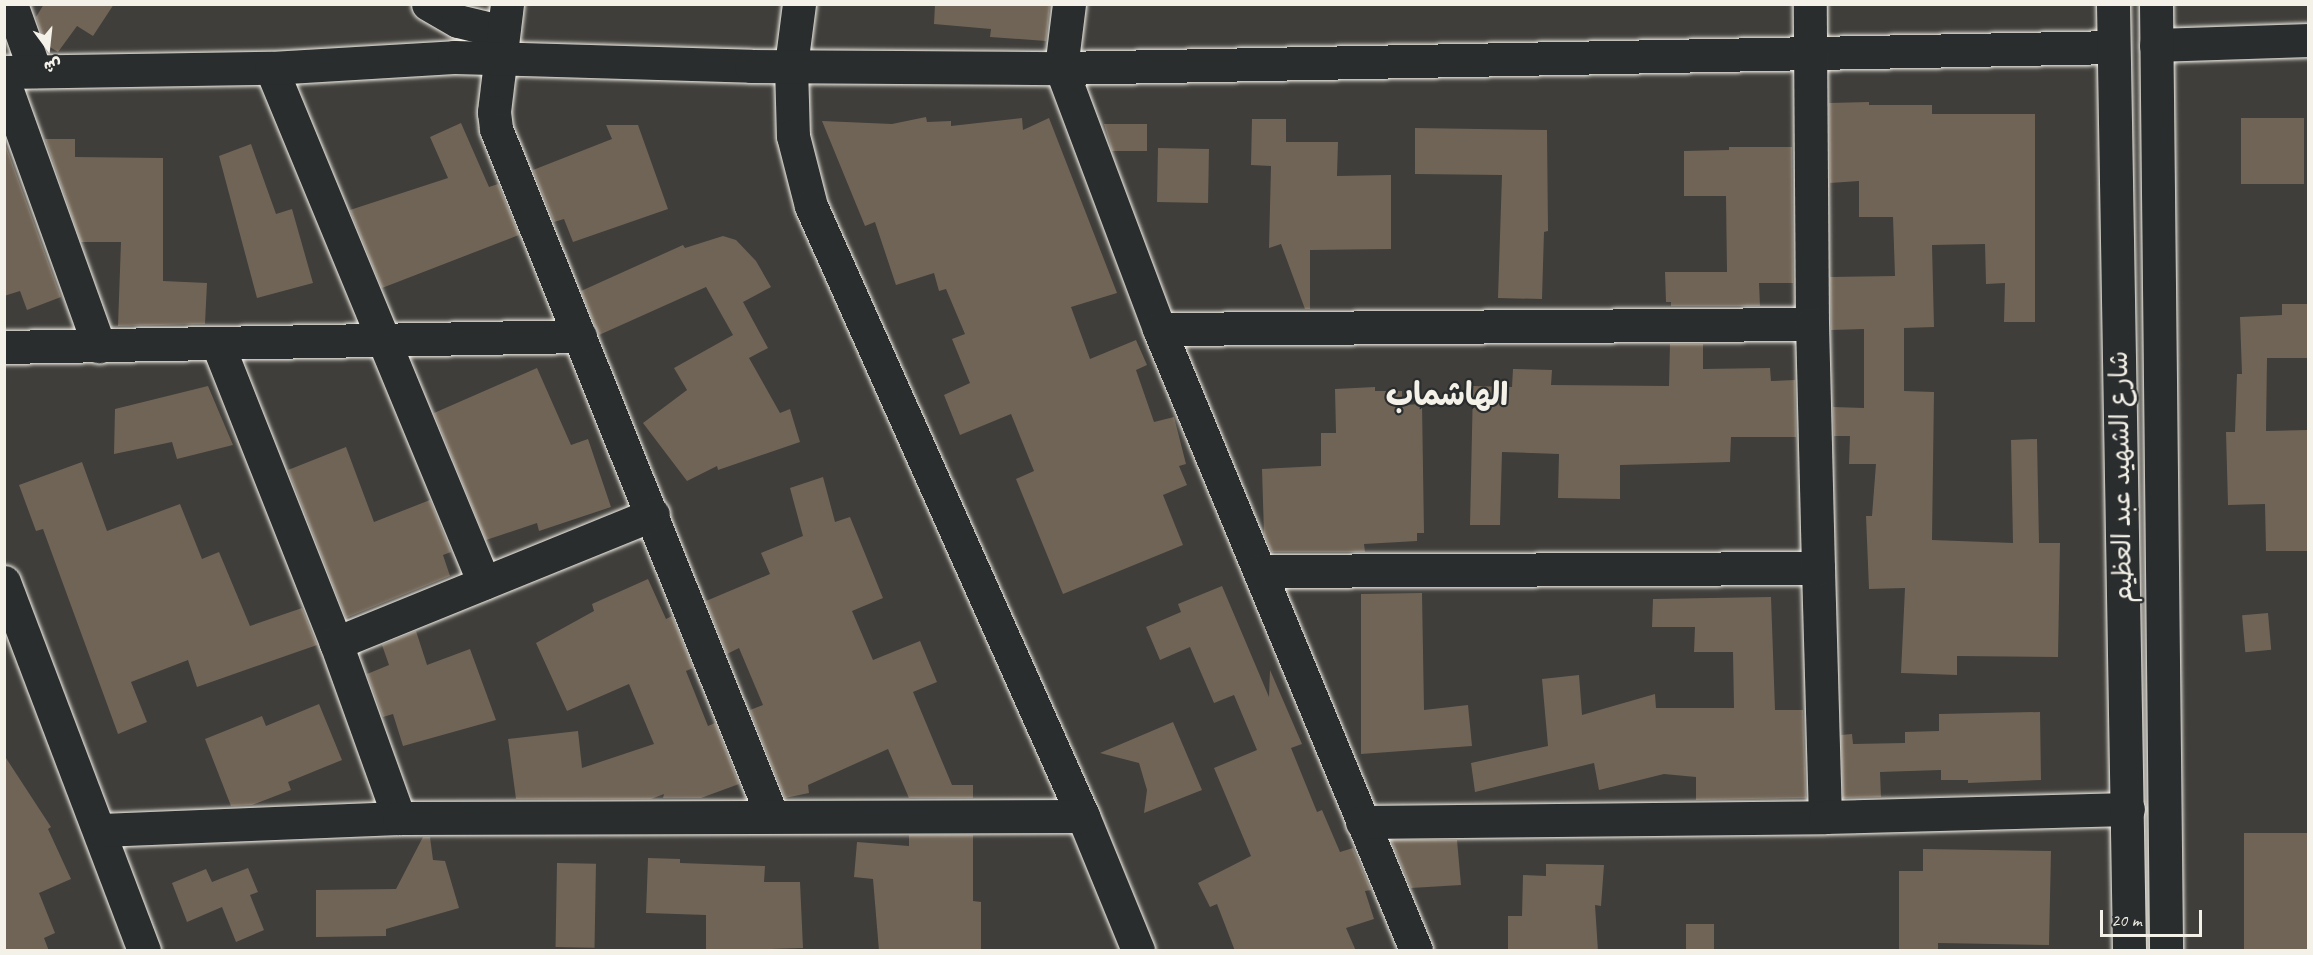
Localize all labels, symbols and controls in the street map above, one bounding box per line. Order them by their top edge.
north arrow [18,18,78,78]
text: ش [42,53,64,77]
street label: شارع الشهيد عبد العظيم [2103,351,2139,603]
district label: الهاشماب [1386,376,1508,414]
scale bar [2103,898,2205,936]
text: 20 m [2111,909,2142,931]

